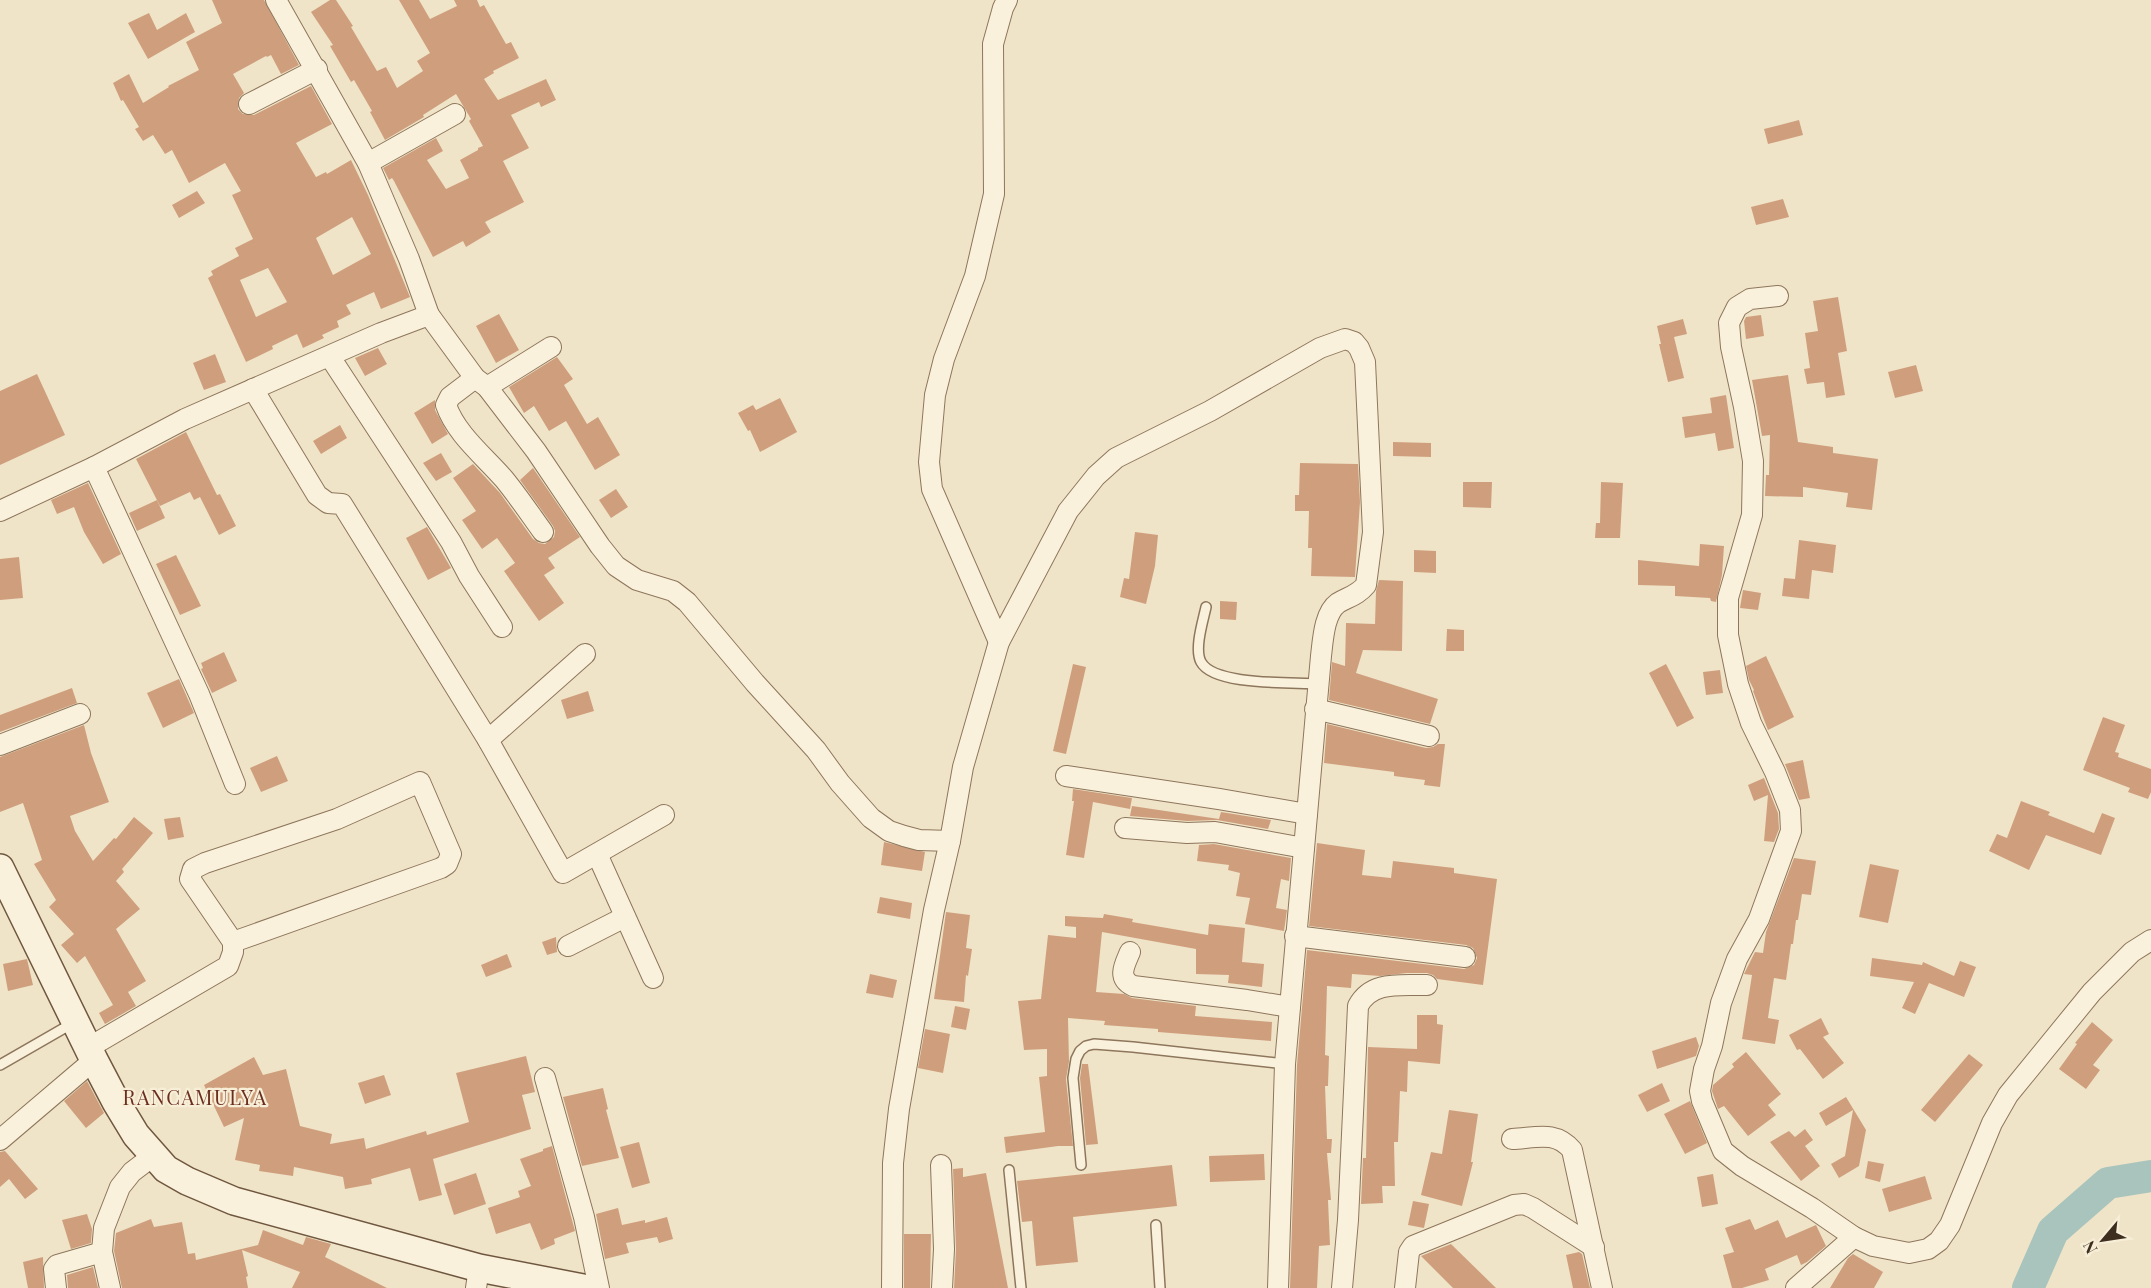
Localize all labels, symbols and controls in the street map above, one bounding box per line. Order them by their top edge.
district label: RANCAMULYA [123,1083,267,1110]
north arrow [2073,1210,2133,1270]
text: N [2077,1237,2101,1258]

